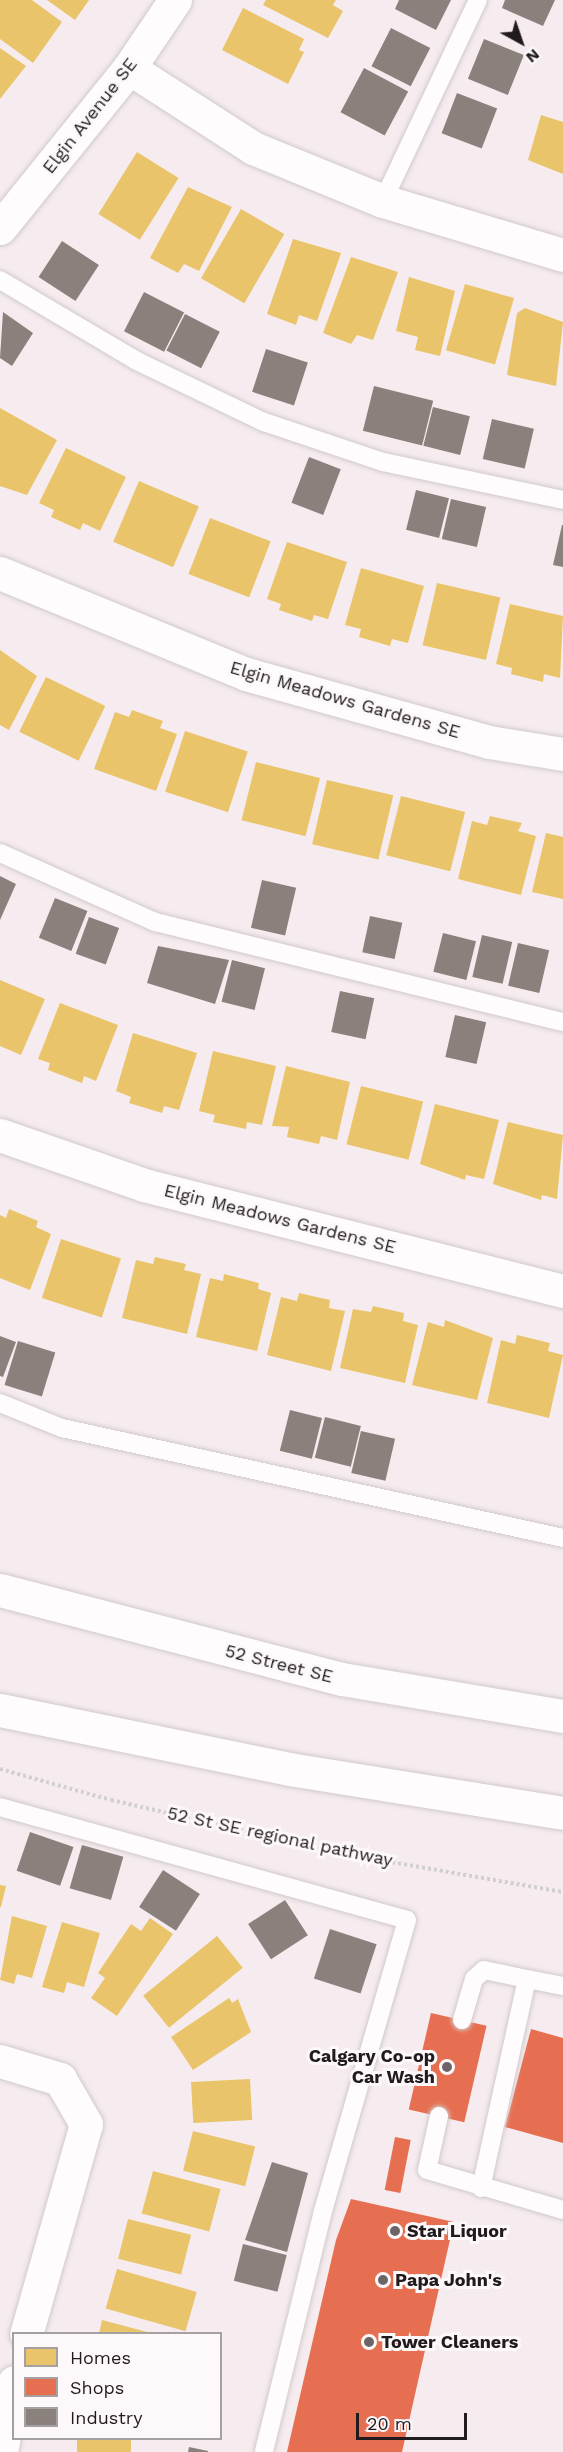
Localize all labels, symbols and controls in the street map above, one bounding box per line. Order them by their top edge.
north arrow [491,12,551,72]
text: N [522,45,544,67]
street label: Elgin Avenue SE [38,54,142,178]
street label: Elgin Meadows Gardens SE [227,657,463,743]
street label: Elgin Meadows Gardens SE [162,1180,398,1258]
street label: 52 Street SE [223,1640,335,1688]
street label: 52 St SE regional pathway [165,1802,395,1872]
place label: Calgary Co-op Car Wash [308,2046,435,2088]
marker: Calgary Co-op Car Wash [440,2060,454,2074]
place label: Star Liquor [407,2220,507,2242]
marker: Star Liquor [388,2224,402,2238]
place label: Papa John's [395,2269,502,2291]
marker: Papa John's [376,2273,390,2287]
place label: Tower Cleaners [381,2331,519,2353]
legend [12,2332,222,2440]
marker: Tower Cleaners [362,2335,376,2349]
text: Homes [70,2347,131,2368]
text: Shops [70,2377,124,2398]
scale bar [359,2401,470,2439]
text: Industry [70,2407,142,2428]
text: 20 m [367,2413,412,2434]

